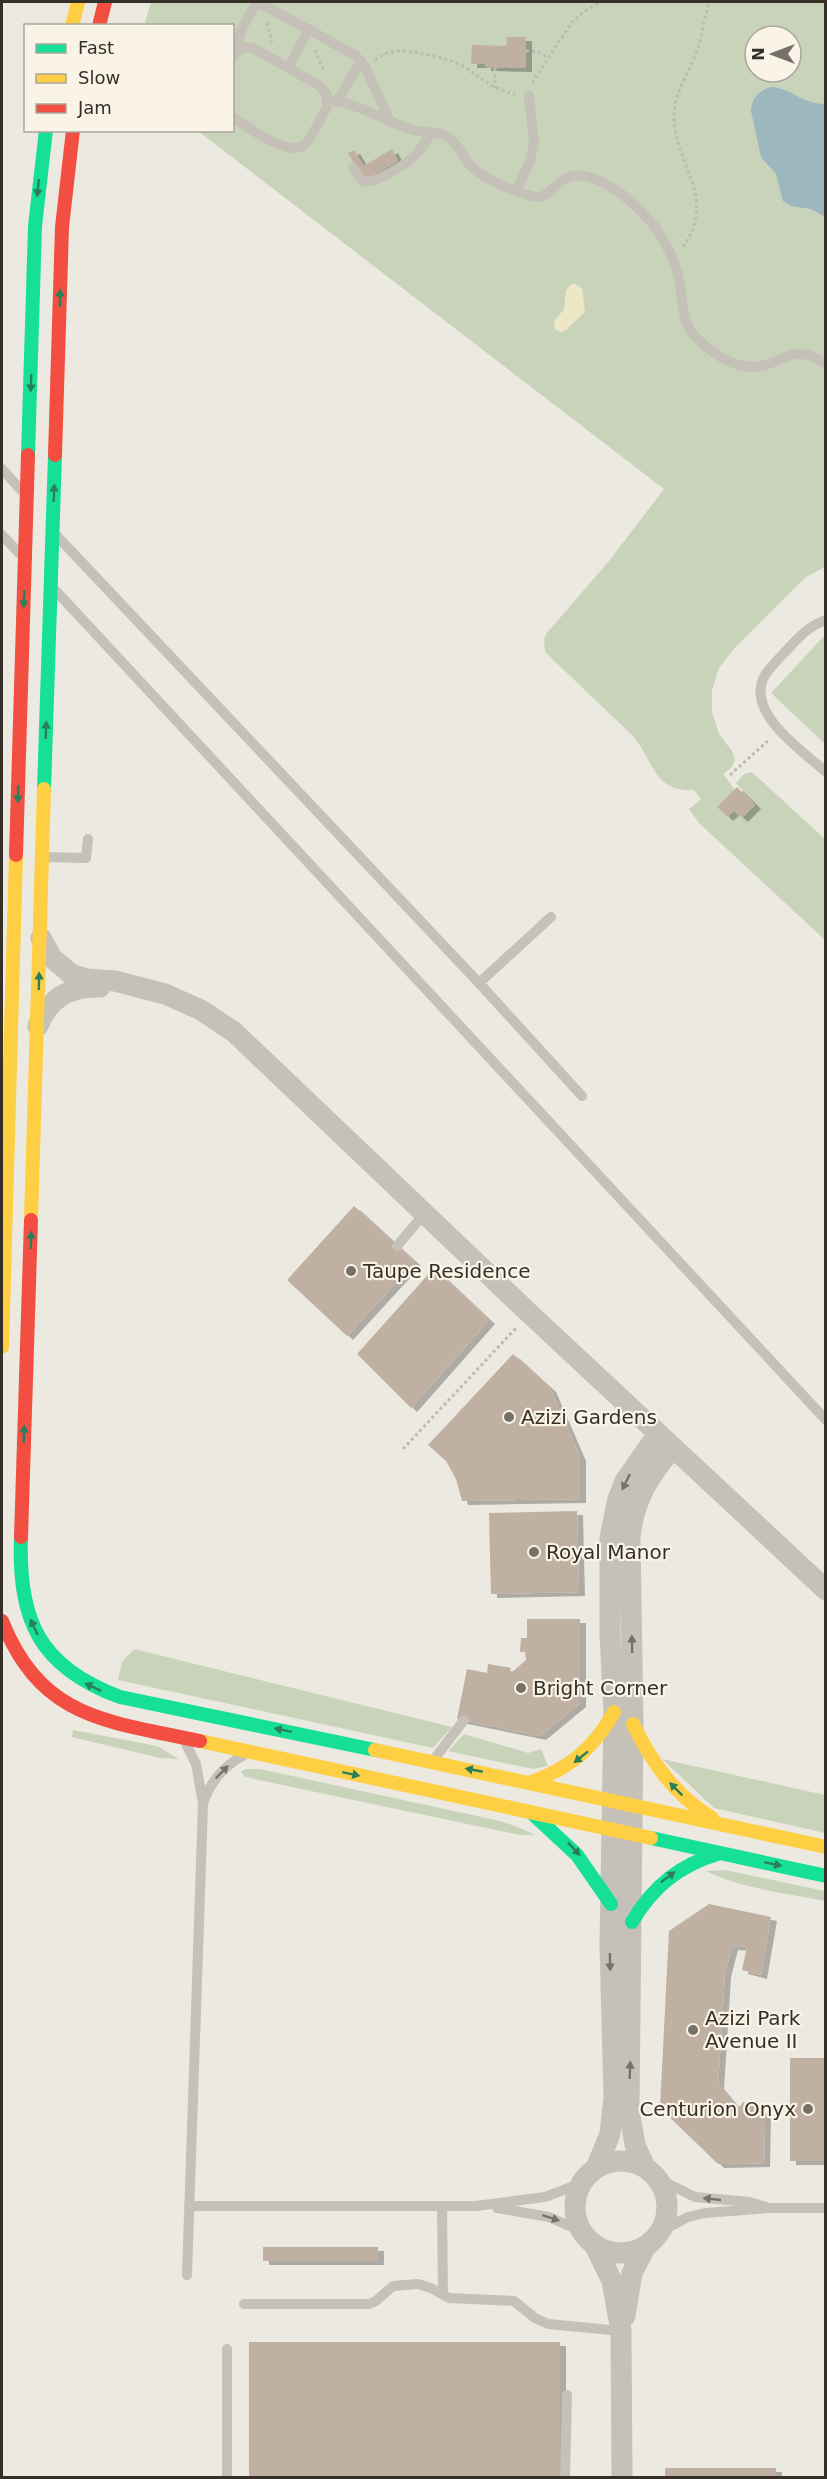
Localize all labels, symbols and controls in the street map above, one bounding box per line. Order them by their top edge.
legend [24,24,234,132]
north arrow [743,24,803,84]
text: Fast [78,37,114,58]
text: N [749,47,768,61]
text: Slow [78,67,120,88]
text: Jam [77,97,112,118]
one-way arrow [34,179,43,198]
one-way arrow [55,288,64,307]
one-way arrow [26,374,35,393]
one-way arrow [49,483,58,502]
one-way arrow [19,590,29,609]
one-way arrow [42,720,51,739]
one-way arrow [13,785,23,804]
one-way arrow [34,971,44,990]
one-way arrow [26,1230,35,1249]
place label: Taupe Residence [362,1259,530,1283]
marker: Taupe Residence [344,1264,358,1278]
place label: Azizi Gardens [521,1405,657,1429]
marker: Azizi Gardens [502,1410,516,1424]
one-way arrow [20,1425,29,1444]
one-way arrow [621,1474,630,1491]
place label: Royal Manor [546,1540,671,1564]
marker: Royal Manor [527,1545,541,1559]
one-way arrow [29,1619,38,1636]
one-way arrow [627,1635,637,1654]
place label: Bright Corner [533,1676,668,1700]
marker: Bright Corner [514,1681,528,1695]
one-way arrow [85,1683,102,1692]
one-way arrow [274,1725,292,1735]
one-way arrow [573,1750,588,1762]
one-way arrow [215,1764,229,1779]
one-way arrow [464,1765,483,1774]
one-way arrow [342,1769,360,1779]
one-way arrow [669,1783,683,1797]
one-way arrow [567,1842,581,1857]
one-way arrow [763,1860,782,1870]
one-way arrow [660,1872,675,1884]
one-way arrow [605,1953,615,1972]
place label: Azizi Park Avenue II [705,2006,801,2053]
marker: Azizi Park Avenue II [686,2023,700,2037]
one-way arrow [625,2060,634,2079]
place label: Centurion Onyx [639,2097,796,2121]
marker: Centurion Onyx [801,2102,815,2116]
one-way arrow [702,2194,721,2204]
one-way arrow [542,2214,560,2223]

